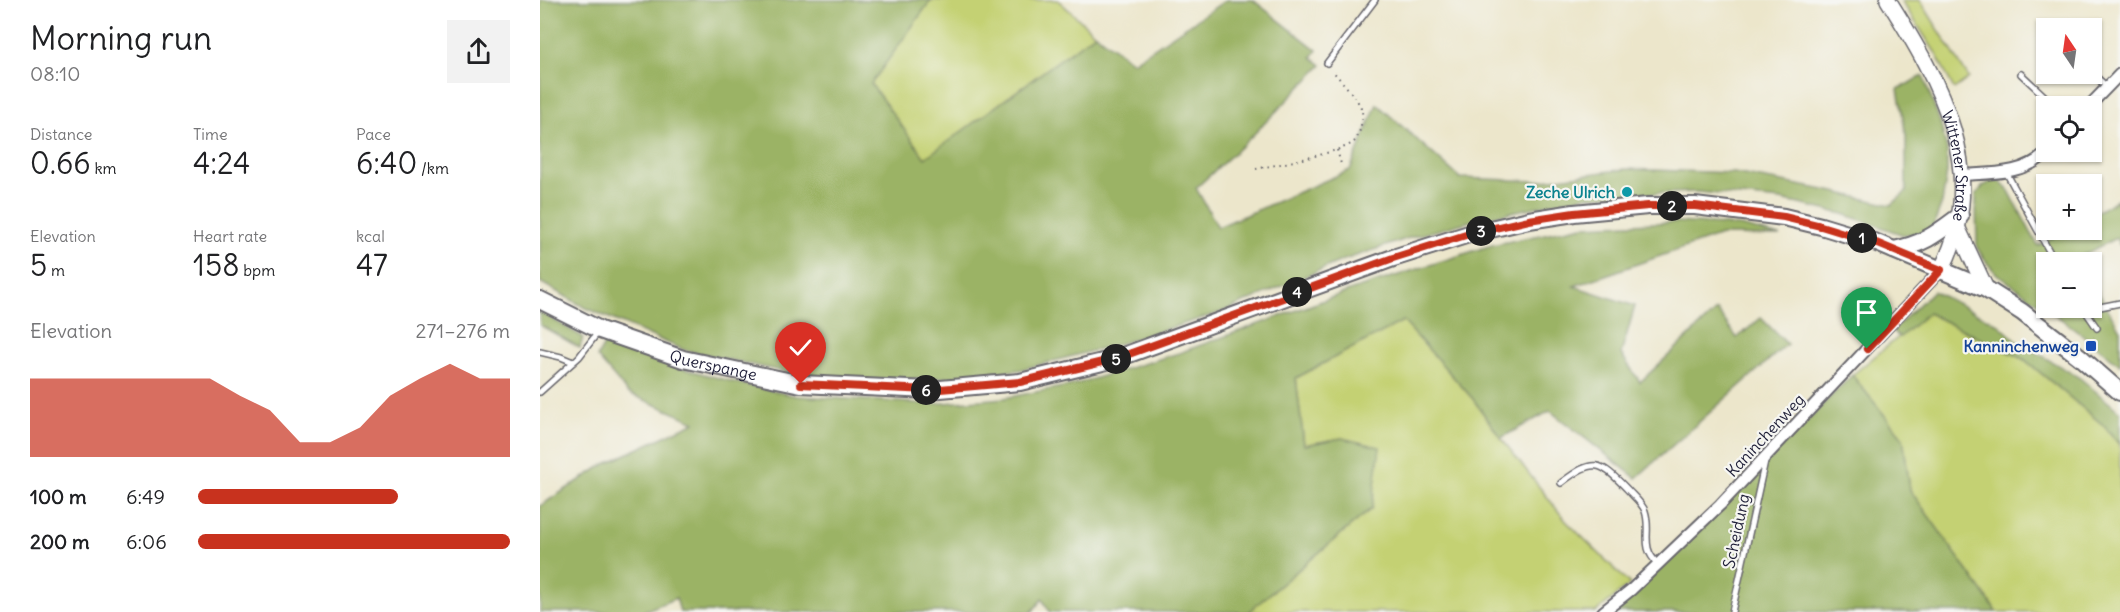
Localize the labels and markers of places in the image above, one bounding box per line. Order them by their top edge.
place label: Zeche Ulrich [1526,182,1615,202]
marker: Zeche Ulrich [1620,185,1634,199]
pin: 2 [1657,191,1687,221]
pin: 3 [1466,216,1496,246]
pin: 1 [1847,223,1877,253]
pin: 4 [1282,277,1312,307]
pin [1841,287,1892,349]
pin [775,322,826,384]
place label: Kanninchenweg [1963,336,2079,357]
marker: Kanninchenweg [2084,339,2098,353]
pin: 5 [1101,344,1131,374]
pin: 6 [911,375,941,405]

